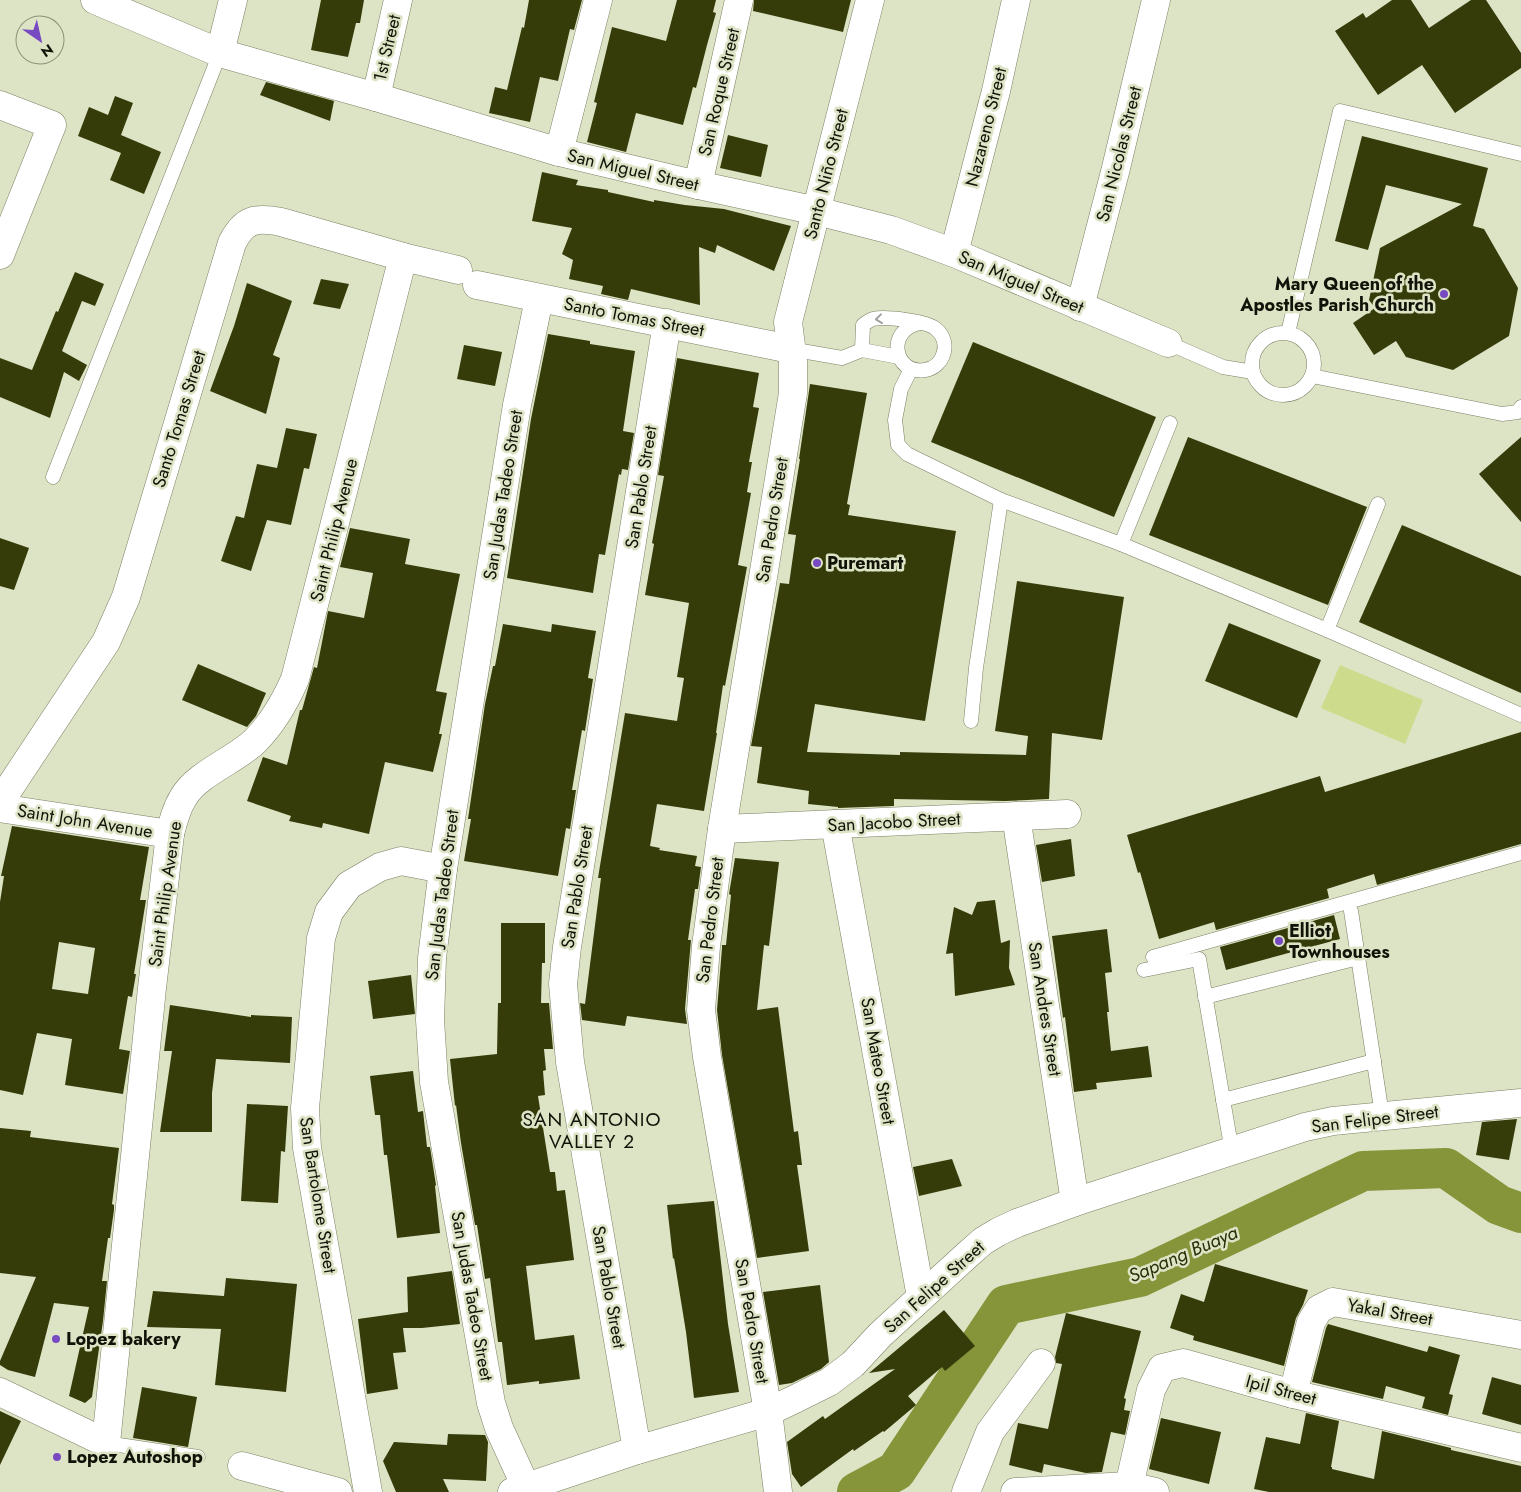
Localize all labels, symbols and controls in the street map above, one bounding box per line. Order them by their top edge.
street label: 1st Street [367,11,407,84]
north arrow [15,15,65,65]
street label: San Roque Street [692,25,747,159]
text: N [37,39,57,62]
street label: Nazareno Street [959,64,1014,190]
street label: San Nicolas Street [1090,83,1149,225]
street label: Santo Niño Street [797,105,855,242]
street label: San Miguel Street [565,142,702,198]
street label: San Miguel Street [954,244,1088,320]
place label: Mary Queen of the Apostles Parish Church [1239,271,1434,318]
marker: Mary Queen of the Apostles Parish Church [1438,288,1450,300]
street label: Santo Tomas Street [562,291,707,343]
one-way arrow [874,314,883,324]
street label: Santo Tomas Street [146,347,212,491]
street label: San Judas Tadeo Street [477,408,529,582]
street label: San Pablo Street [618,423,664,550]
street label: San Pedro Street [749,455,795,584]
street label: Saint Philip Avenue [304,456,364,604]
place label: Puremart [827,550,904,576]
marker: Puremart [811,557,823,569]
street label: Saint John Avenue [15,797,155,845]
street label: San Jacobo Street [827,805,962,838]
street label: San Judas Tadeo Street [419,808,465,982]
street label: Saint Philip Avenue [142,819,188,969]
street label: San Pablo Street [554,823,600,950]
street label: San Pedro Street [689,855,731,984]
place label: Elliot Townhouses [1289,918,1390,965]
marker: Elliot Townhouses [1273,935,1285,947]
street label: San Andres Street [1022,940,1069,1079]
street label: San Mateo Street [854,996,902,1127]
street label: San Felipe Street [1310,1098,1441,1140]
district label: SAN ANTONIO VALLEY 2 [523,1106,661,1155]
street label: San Bartolome Street [293,1115,343,1276]
street label: San Judas Tadeo Street [444,1209,500,1383]
water label: Sapang Buaya [1124,1219,1242,1289]
street label: San Pablo Street [585,1224,633,1351]
street label: San Felipe Street [878,1234,991,1339]
street label: San Pedro Street [728,1257,776,1386]
street label: Yakal Street [1345,1292,1435,1332]
place label: Lopez bakery [66,1326,181,1352]
marker: Lopez bakery [50,1333,62,1345]
street label: Ipil Street [1243,1368,1320,1412]
place label: Lopez Autoshop [67,1444,203,1470]
marker: Lopez Autoshop [51,1451,63,1463]

